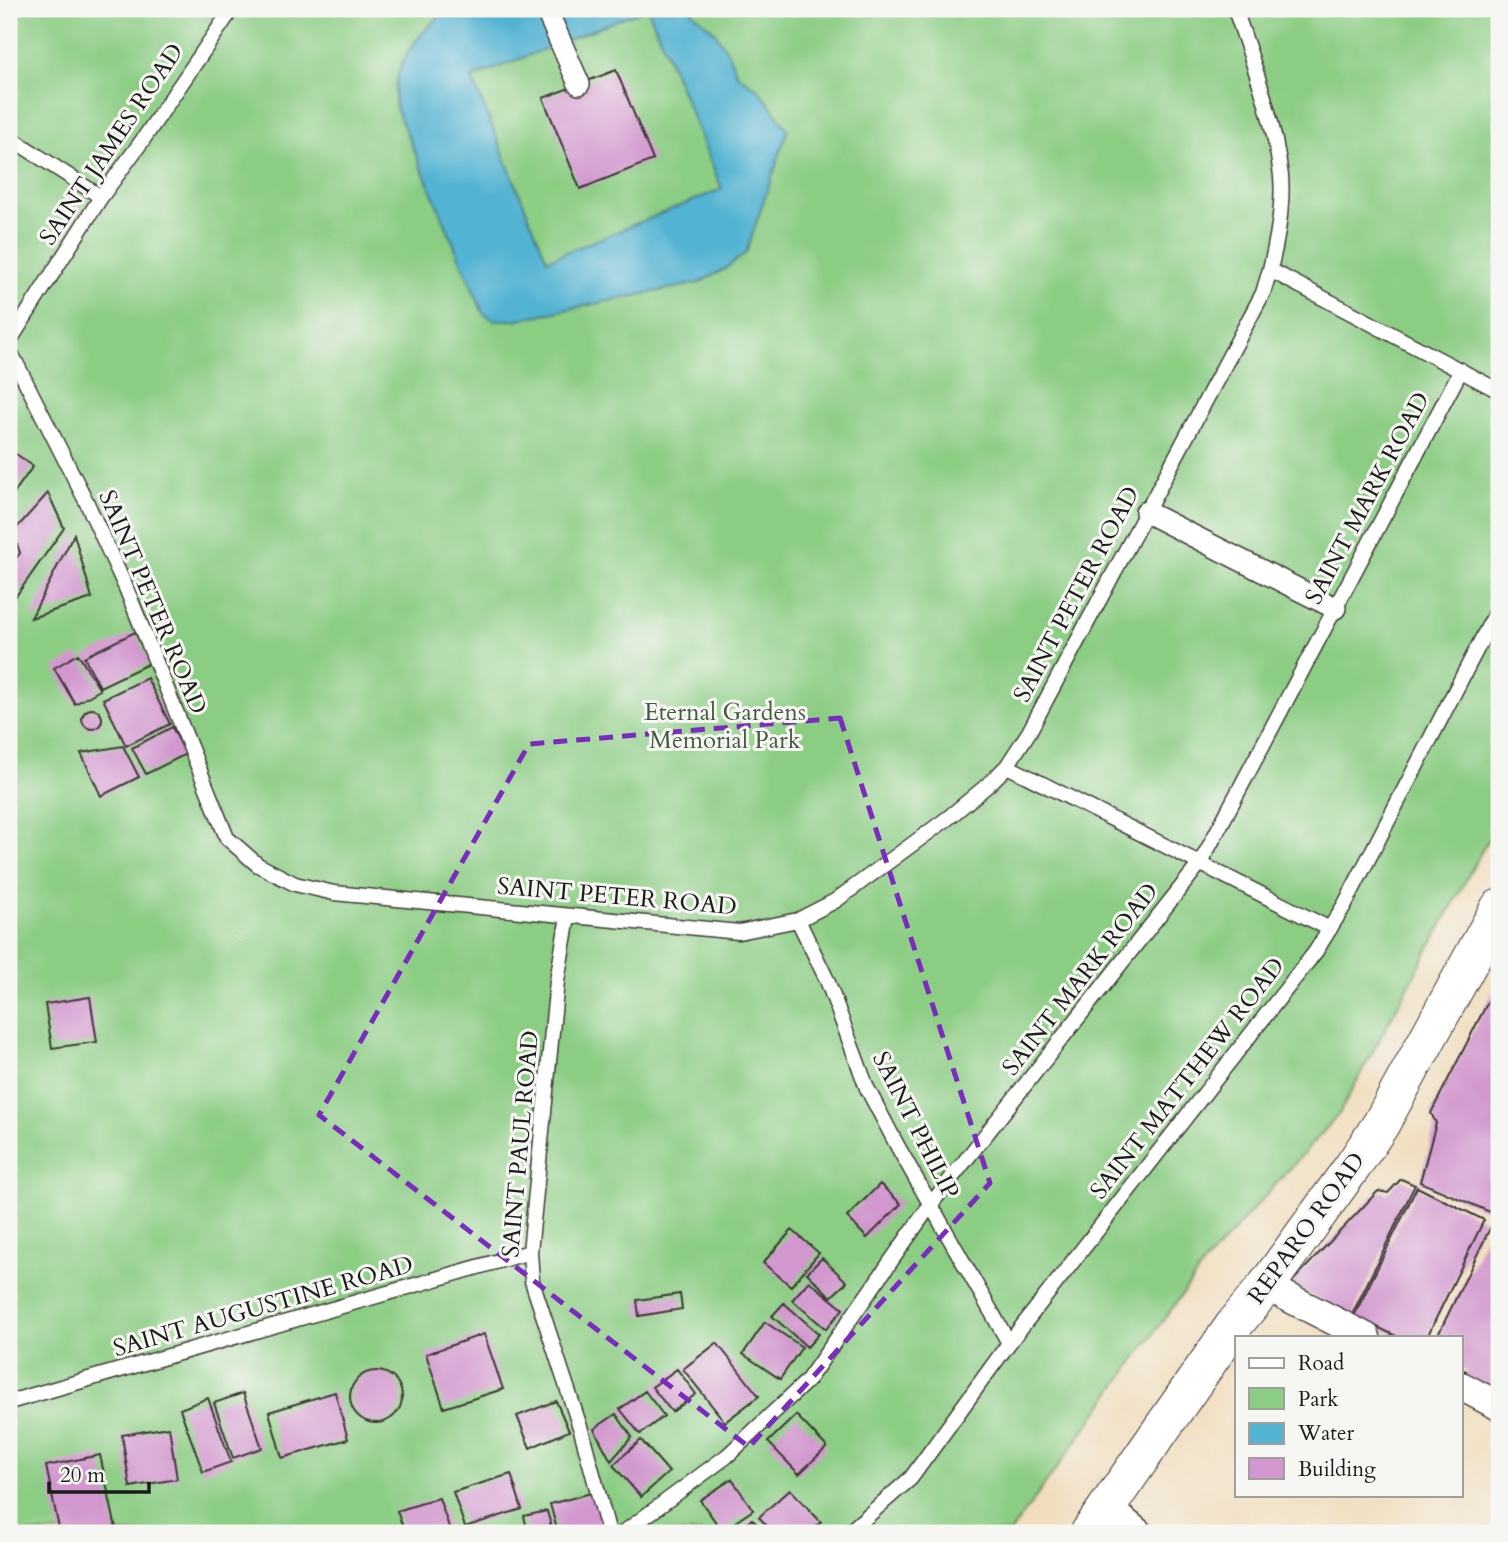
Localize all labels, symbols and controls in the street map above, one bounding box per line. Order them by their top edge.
street label: SAINT JAMES ROAD [32,37,191,252]
street label: SAINT MARK ROAD [1297,386,1437,610]
street label: SAINT PETER ROAD [1005,480,1147,708]
street label: SAINT PETER ROAD [90,485,215,719]
park label: Eternal Gardens Memorial Park [644,696,806,757]
street label: SAINT PETER ROAD [496,870,738,923]
street label: SAINT MARK ROAD [995,876,1166,1083]
street label: SAINT MATTHEW ROAD [1083,951,1292,1206]
street label: SAINT PAUL ROAD [494,1029,547,1259]
street label: SAINT PHILIP [864,1046,967,1205]
street label: REPARO ROAD [1240,1146,1373,1311]
street label: SAINT AUGUSTINE ROAD [109,1248,417,1365]
legend [1235,1336,1462,1496]
text: Road [1298,1349,1344,1378]
text: Park [1298,1385,1339,1414]
text: Water [1297,1419,1354,1448]
scale bar [49,1451,149,1495]
text: Building [1298,1455,1376,1484]
text: 20 m [60,1461,105,1490]

